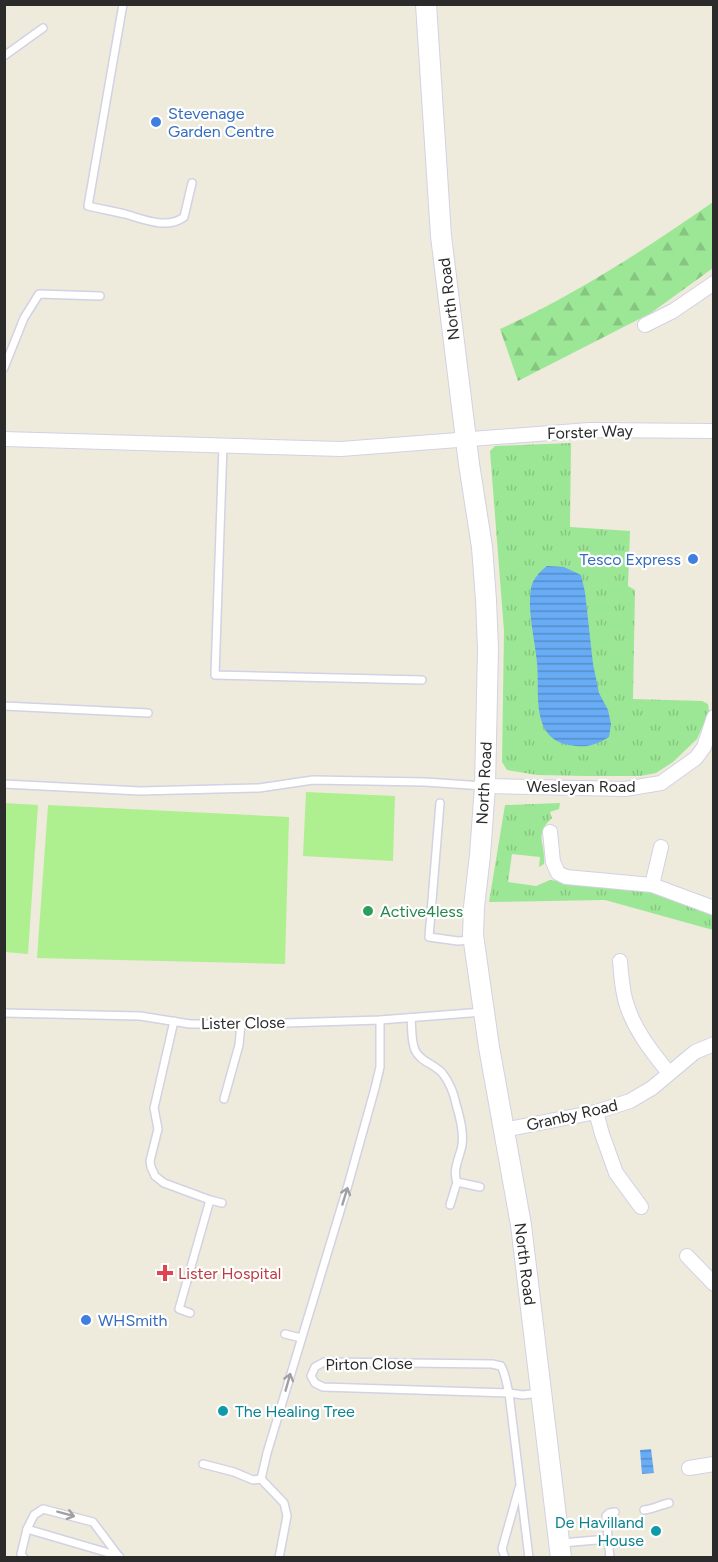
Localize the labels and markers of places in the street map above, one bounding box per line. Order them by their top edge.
place label: Stevenage Garden Centre [168,104,274,141]
marker: Stevenage Garden Centre [149,115,163,129]
place label: Tesco Express [579,550,681,569]
marker: Tesco Express [686,552,700,566]
place label: Active4less [380,902,463,921]
marker: Active4less [361,904,375,918]
marker: Lister Hospital [156,1264,174,1282]
place label: Lister Hospital [178,1264,281,1283]
place label: WHSmith [98,1311,168,1330]
marker: WHSmith [79,1313,93,1327]
place label: The Healing Tree [235,1402,355,1421]
marker: The Healing Tree [216,1404,230,1418]
place label: De Havilland House [555,1513,644,1550]
marker: De Havilland House [649,1524,663,1538]

